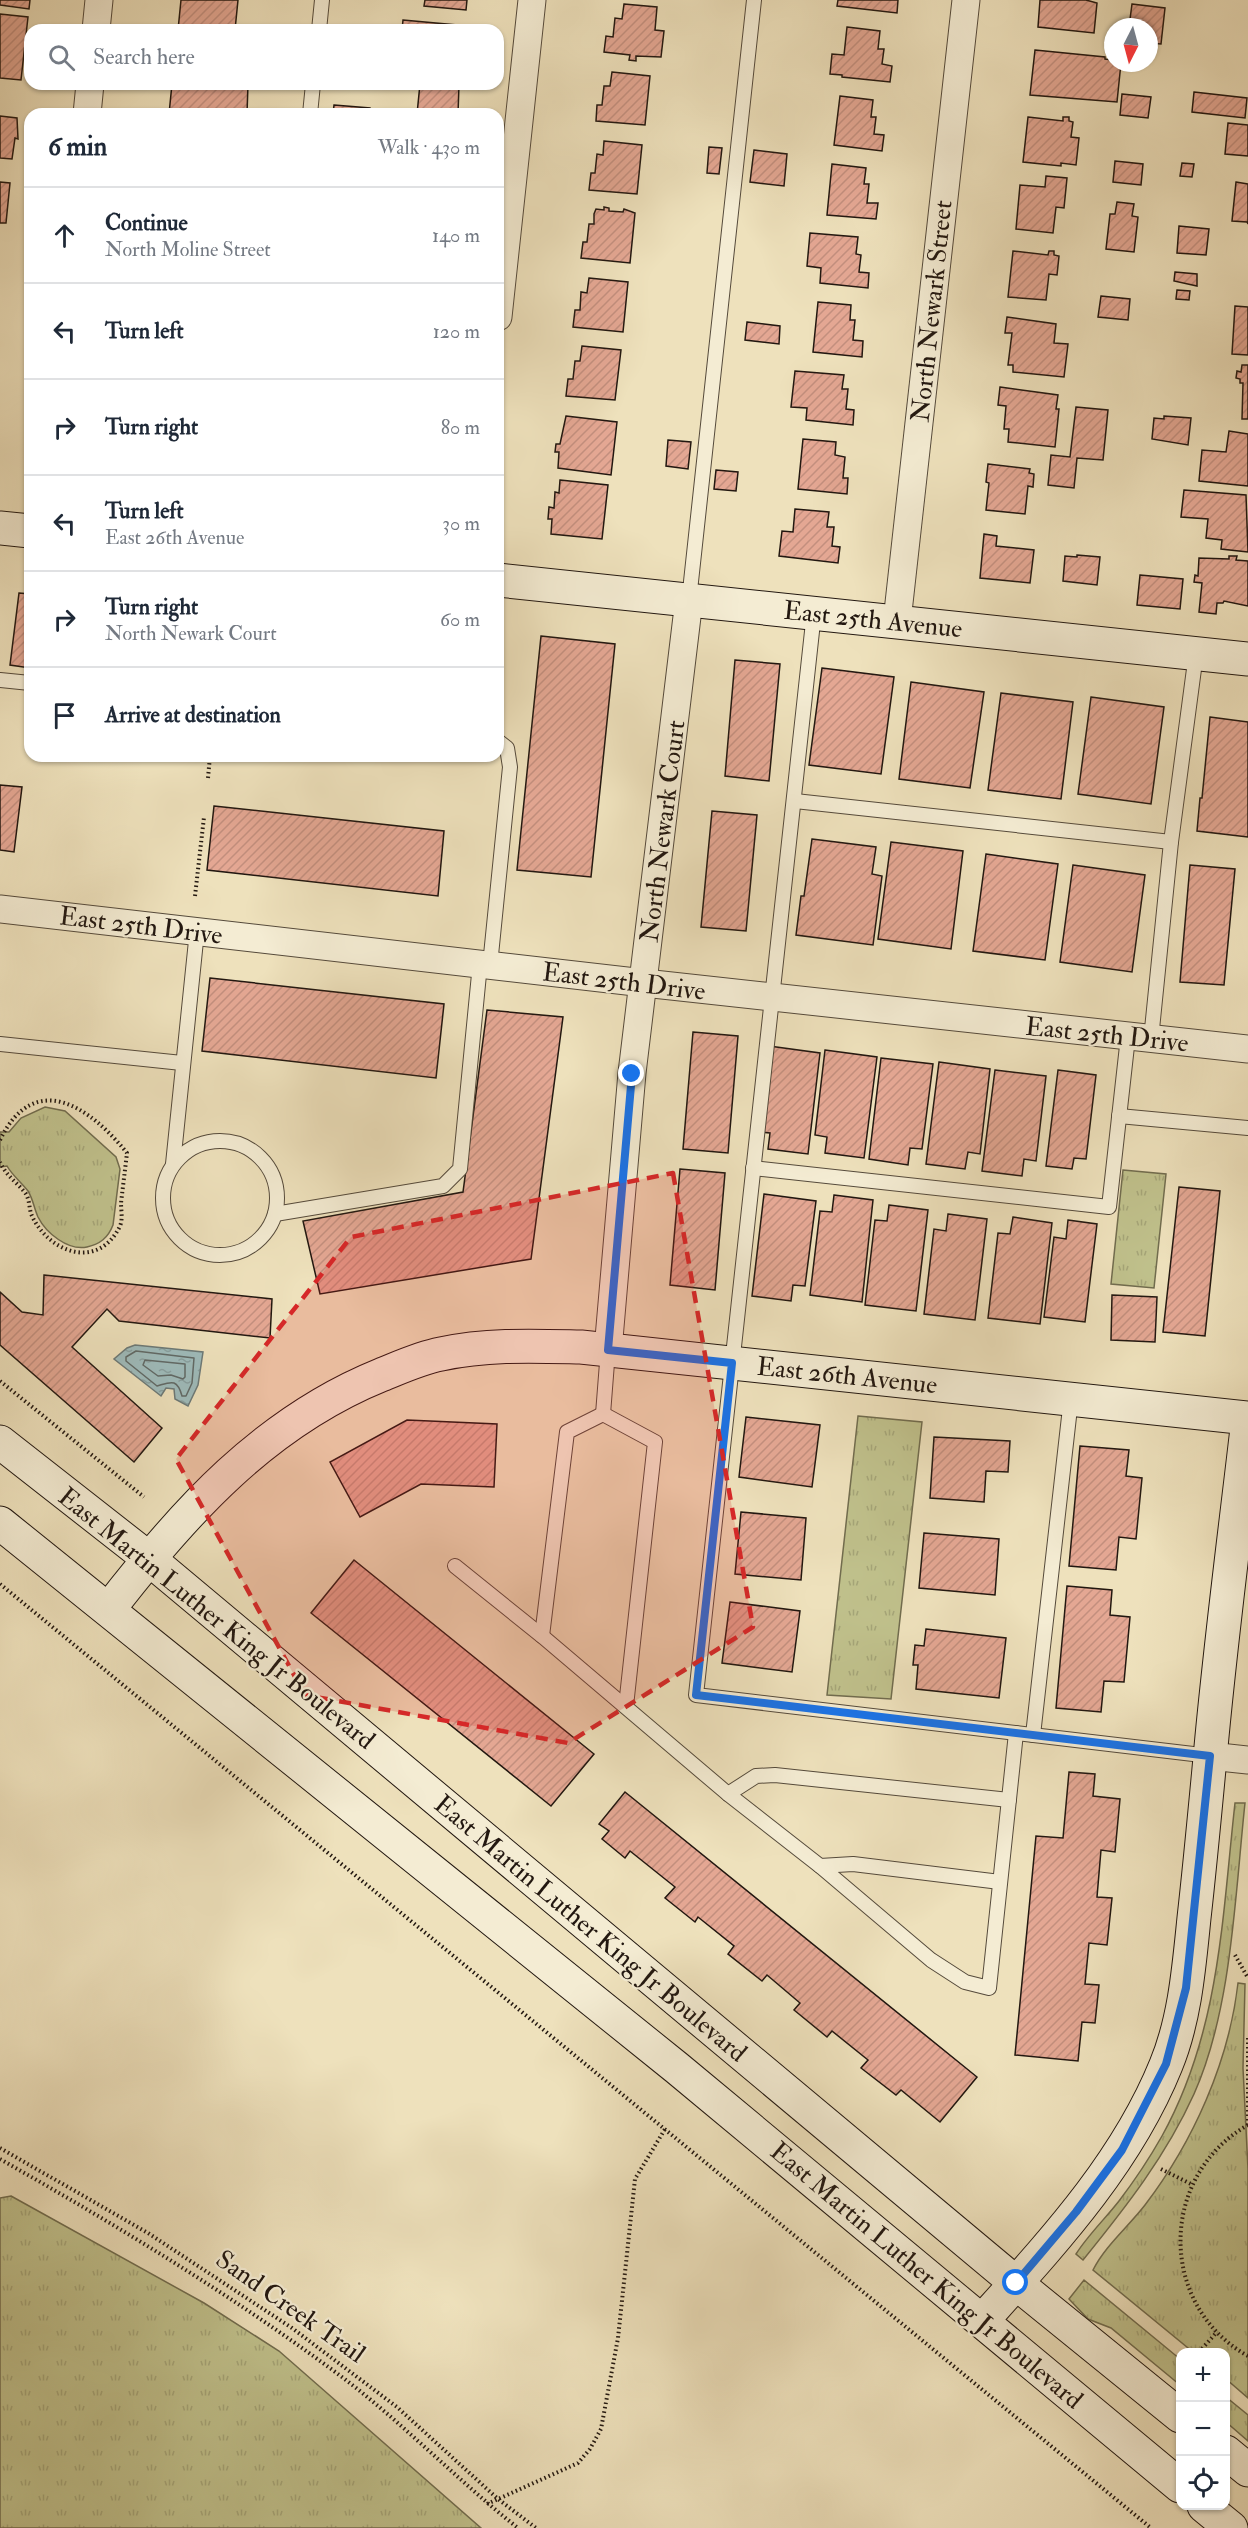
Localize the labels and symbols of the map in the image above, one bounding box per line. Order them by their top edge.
north arrow [1104,18,1158,72]
street label: North Newark Street [904,199,960,424]
street label: East 25th Avenue [782,595,964,645]
street label: North Newark Court [634,718,692,944]
street label: East 25th Drive [58,900,224,952]
street label: East 25th Drive [541,956,707,1008]
street label: East 25th Drive [1024,1011,1190,1059]
route end [618,1060,644,1086]
street label: East 26th Avenue [755,1351,939,1401]
street label: East Martin Luther King Jr Boulevard [51,1481,381,1757]
street label: East Martin Luther King Jr Boulevard [427,1788,753,2069]
street label: East Martin Luther King Jr Boulevard [763,2135,1089,2416]
street label: Sand Creek Trail [209,2243,372,2370]
route start [1002,2269,1028,2295]

